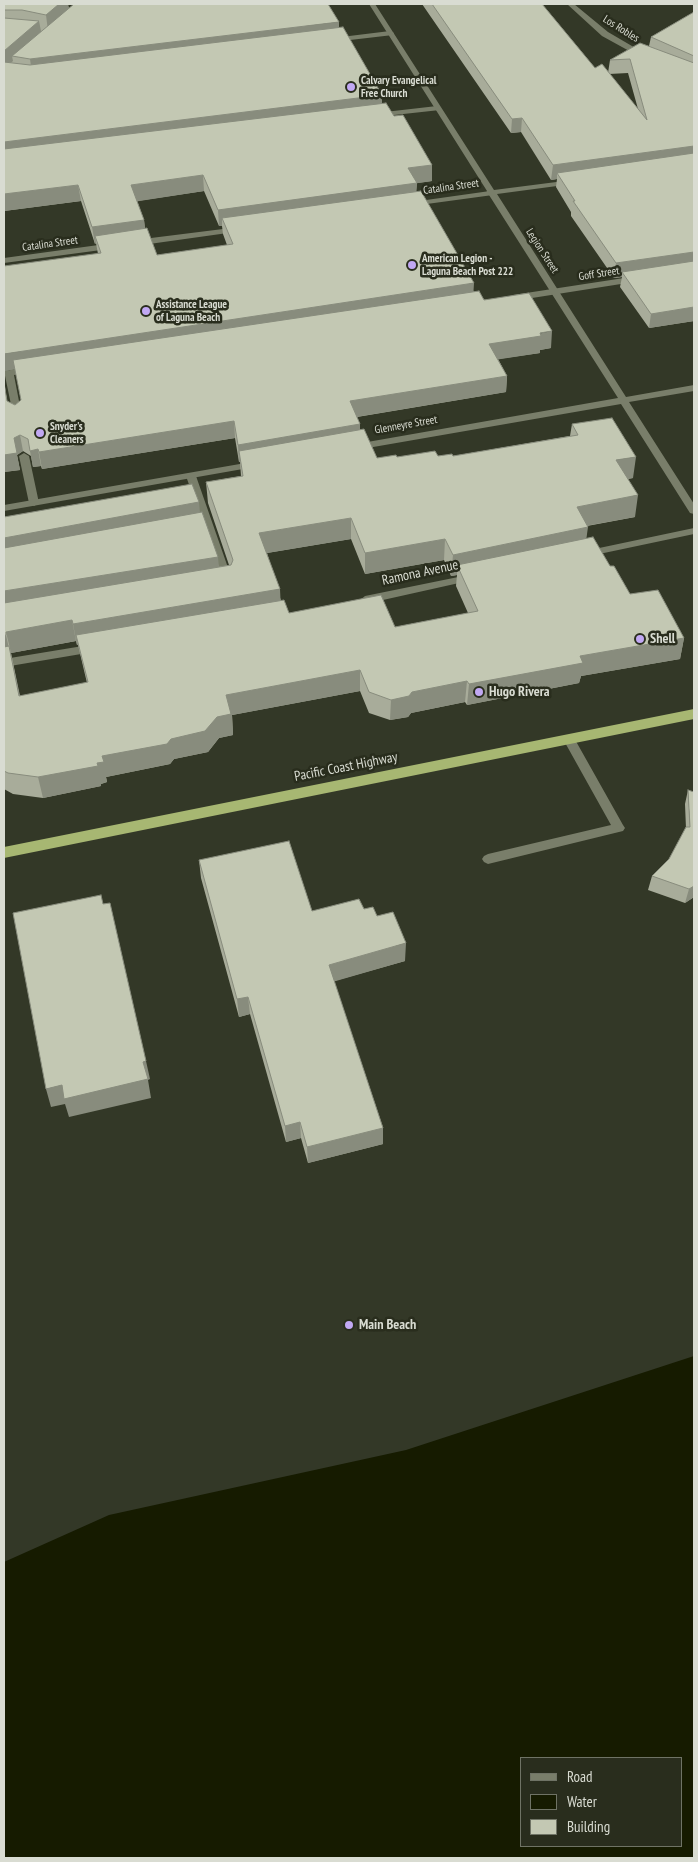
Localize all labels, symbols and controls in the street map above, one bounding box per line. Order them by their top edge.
street label: Los Robles [601,13,641,45]
place label: Calvary Evangelical Free Church [361,74,436,100]
marker: Calvary Evangelical Free Church [345,81,357,93]
street label: Catalina Street [422,177,480,197]
street label: Legion Street [523,226,561,276]
street label: Catalina Street [21,234,79,254]
place label: American Legion - Laguna Beach Post 222 [422,252,513,278]
marker: American Legion - Laguna Beach Post 222 [406,259,418,271]
street label: Goff Street [578,264,620,284]
place label: Assistance League of Laguna Beach [156,298,227,324]
marker: Assistance League of Laguna Beach [140,305,152,317]
street label: Glenneyre Street [374,413,438,437]
place label: Snyder's Cleaners [50,420,84,446]
marker: Snyder's Cleaners [34,427,46,439]
street label: Ramona Avenue [380,557,460,589]
place label: Shell [650,631,675,647]
marker: Shell [634,633,646,645]
place label: Hugo Rivera [489,684,550,700]
marker: Hugo Rivera [473,686,485,698]
street label: Pacific Coast Highway [293,749,399,785]
place label: Main Beach [359,1317,416,1333]
marker: Main Beach [343,1319,355,1331]
legend [520,1757,683,1847]
text: Road [567,1767,593,1786]
text: Water [567,1792,597,1811]
text: Building [567,1817,610,1836]

